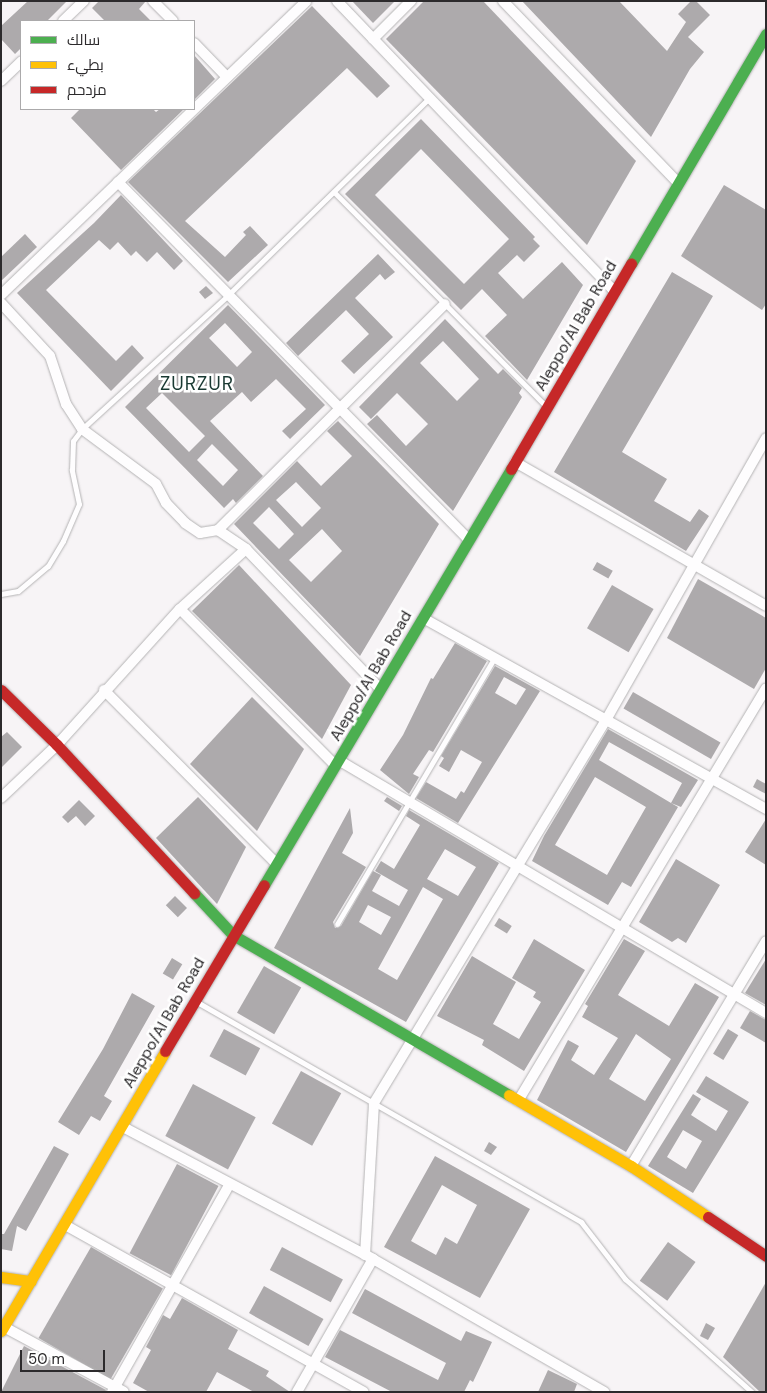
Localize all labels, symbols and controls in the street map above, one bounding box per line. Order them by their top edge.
legend [20,20,195,110]
text: سالك [67,30,100,50]
text: بطيء [67,55,104,75]
text: مزدحم [67,80,107,100]
street label: Aleppo/Al Bab Road [531,257,621,395]
district label: ZURZUR [159,373,235,395]
street label: Aleppo/Al Bab Road [326,607,416,745]
street label: Aleppo/Al Bab Road [119,954,209,1092]
scale bar [22,1340,108,1372]
text: 50 m [28,1349,65,1369]

